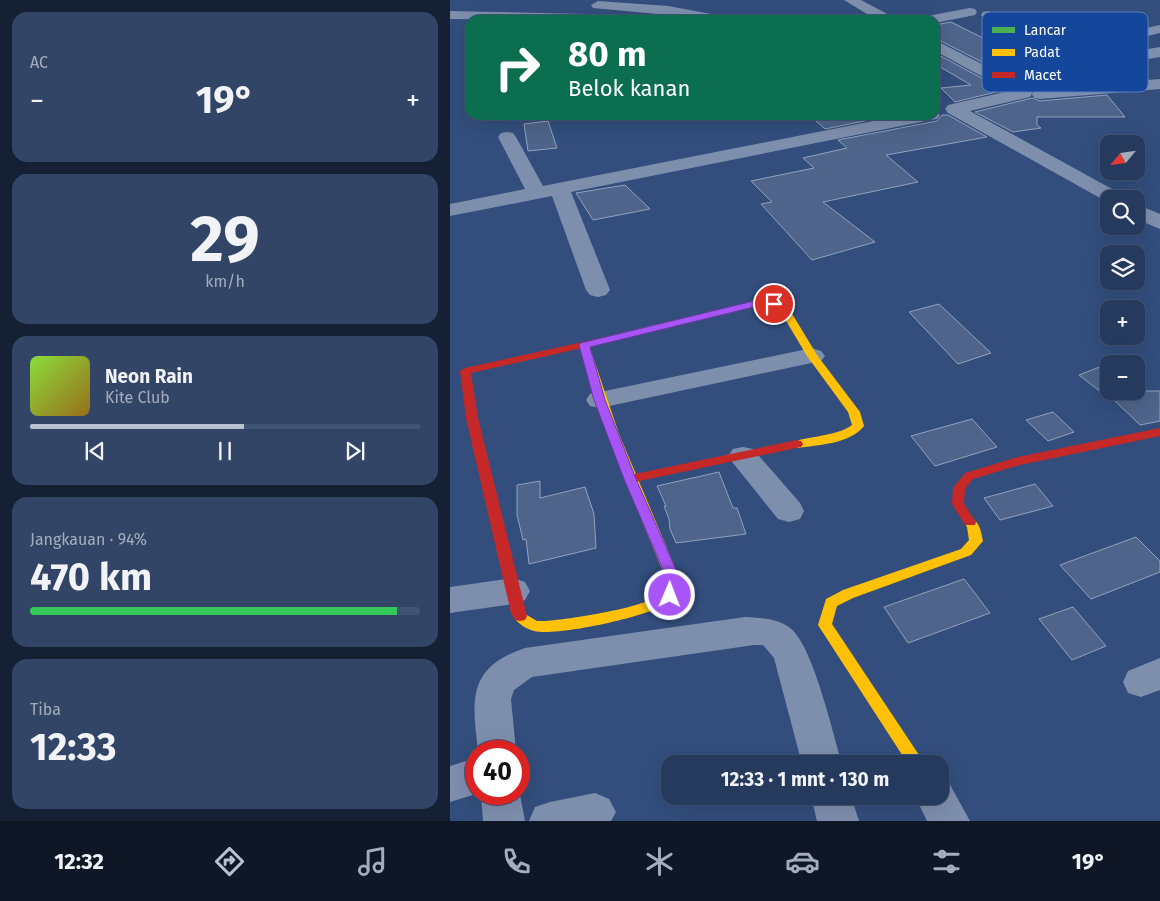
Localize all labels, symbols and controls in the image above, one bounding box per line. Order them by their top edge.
legend [982,12,1148,92]
text: Lancar [1024,22,1067,39]
text: 80 m [568,33,647,75]
icon: right [485,35,550,100]
text: Padat [1024,44,1061,61]
text: AC [30,53,48,72]
text: Macet [1024,67,1063,84]
text: Belok kanan [568,75,690,102]
text: 19° [196,77,254,123]
text: − [30,84,44,117]
text: + [406,84,420,117]
north arrow [1100,135,1145,180]
map controls [1100,135,1145,400]
button: search [1100,190,1145,235]
text: 29 [190,200,260,278]
button: layers [1100,245,1145,290]
text: km/h [205,272,245,291]
pin [753,283,795,325]
icon: arrive [760,290,788,318]
button: + [1100,300,1145,345]
button: − [1100,355,1145,400]
text: Neon Rain [105,365,193,388]
text: Kite Club [105,388,170,407]
icon: previous [81,437,109,465]
icon: pause [211,437,239,465]
icon: next [341,437,369,465]
text: Jangkauan · 94% [30,530,147,549]
text: 470 km [30,554,152,600]
position arrow [643,568,695,620]
text: Tiba [30,700,61,719]
text: 12:33 [30,724,117,770]
speed limit sign: 40 [465,740,530,805]
text: 12:33 · 1 mnt · 130 m [721,768,889,791]
icon: directions [212,844,247,879]
icon: music [355,844,390,879]
icon: phone [499,844,534,879]
icon: climate [642,844,677,879]
icon: car [785,844,820,879]
icon: filters [929,844,964,879]
text: 12:32 [54,848,104,875]
text: 19° [1072,848,1106,875]

